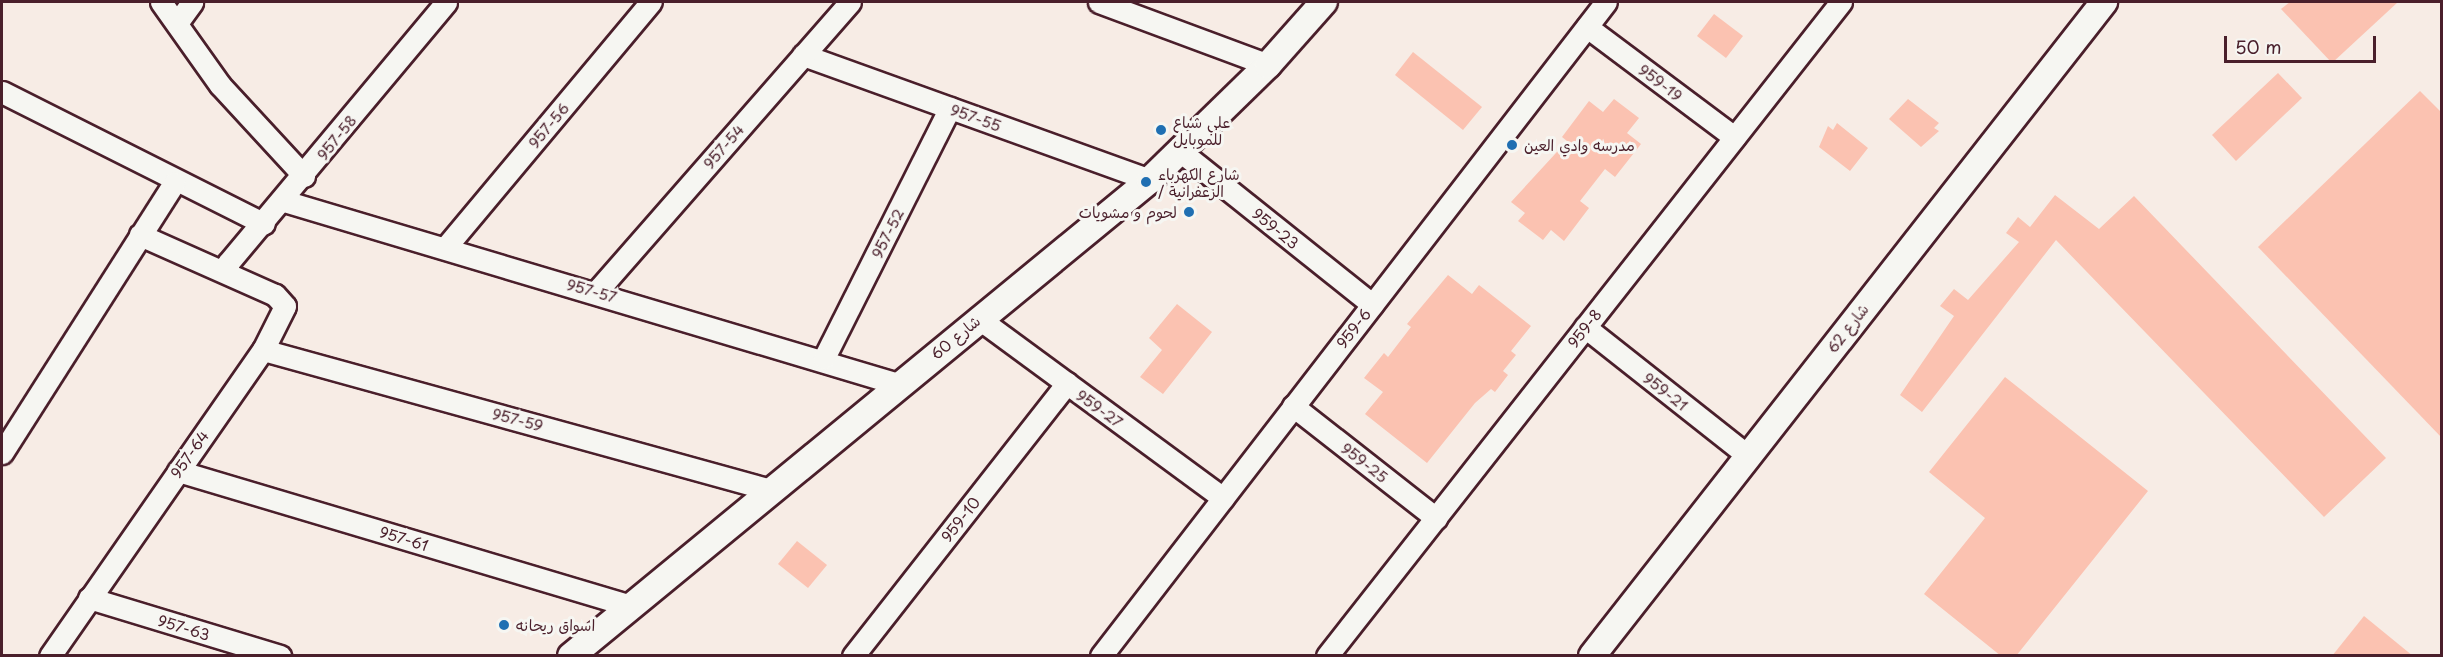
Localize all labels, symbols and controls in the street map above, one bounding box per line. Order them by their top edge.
scale bar [2227,24,2378,62]
text: 50 m [2235,33,2282,60]
street label: 959-19 [1636,60,1686,104]
street label: 957-56 [524,99,572,151]
street label: 957-55 [948,100,1004,134]
street label: 957-58 [313,111,359,163]
place label: علي شياع للموبايل [1173,112,1230,147]
street label: 957-54 [699,120,747,172]
marker: علي شياع للموبايل [1154,123,1168,137]
place label: مدرسه وادي العين [1524,136,1635,154]
marker: مدرسه وادي العين [1505,138,1519,152]
place label: شارع الكهرباء / الزعفرانية [1158,164,1240,199]
marker: شارع الكهرباء / الزعفرانية [1139,175,1153,189]
place label: لحوم و مشويات [1079,203,1177,221]
street label: 959-23 [1249,204,1303,252]
street label: 957-52 [867,205,907,261]
marker: لحوم و مشويات [1182,205,1196,219]
street label: 957-57 [565,274,619,306]
street label: شارع 62 [1822,300,1872,356]
street label: 959-6 [1332,305,1374,351]
street label: 959-8 [1563,305,1605,351]
street label: شارع 60 [927,311,983,363]
street label: 959-21 [1640,368,1692,414]
street label: 959-27 [1073,385,1127,431]
street label: 957-59 [491,404,545,434]
street label: 957-64 [166,427,212,481]
street label: 959-25 [1338,438,1392,486]
street label: 959-10 [937,493,983,545]
street label: 957-61 [377,522,431,554]
street label: 957-63 [156,611,212,643]
place label: اسواق ريحانه [516,616,595,634]
marker: اسواق ريحانه [497,618,511,632]

